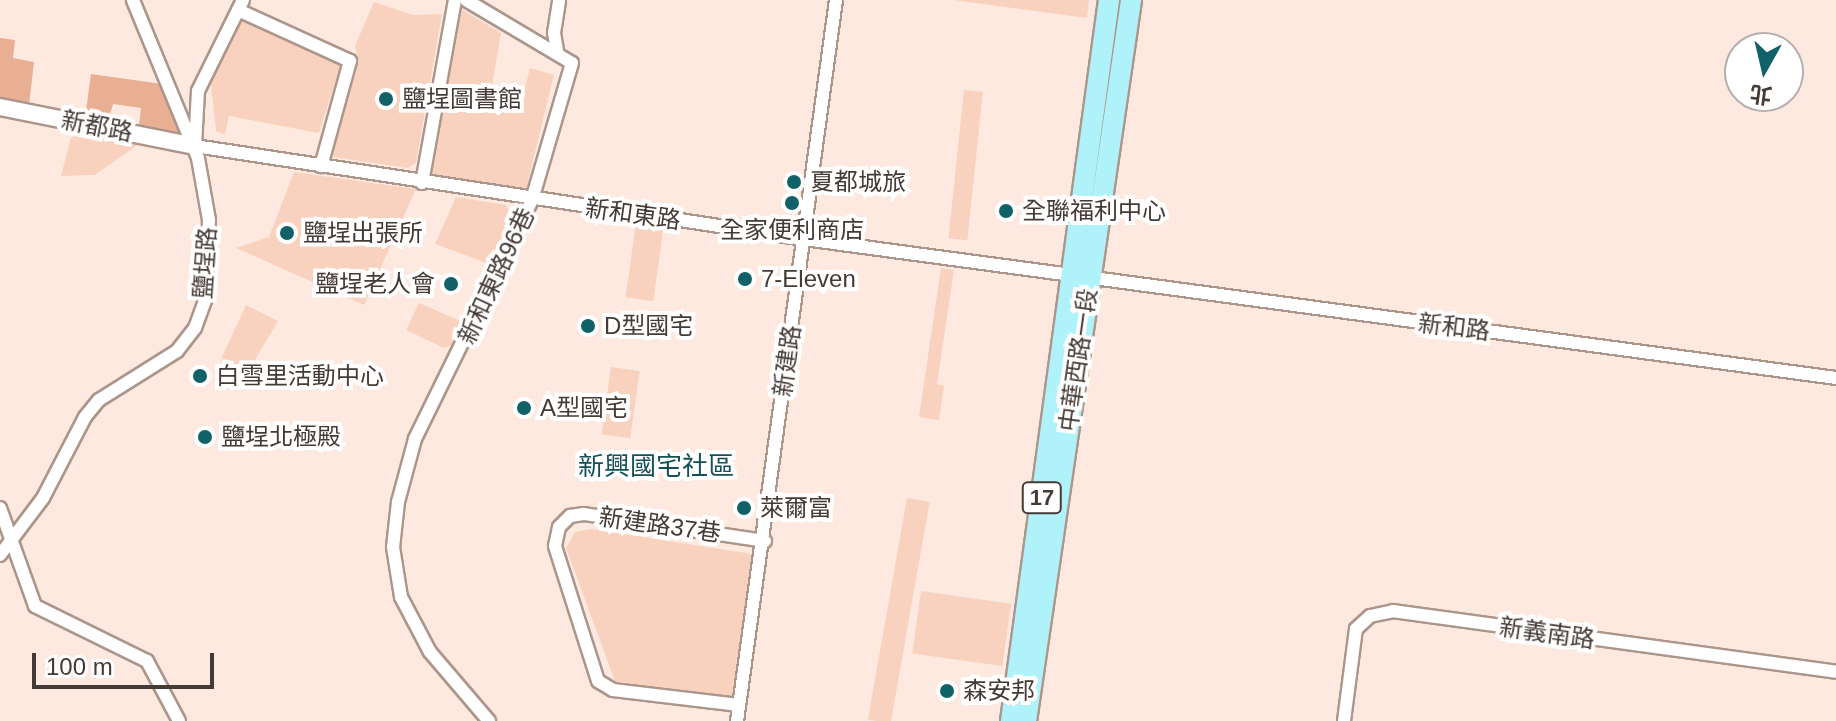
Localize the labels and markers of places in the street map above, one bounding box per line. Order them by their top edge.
place label: 鹽埕圖書館 [402,85,522,113]
marker: 鹽埕圖書館 [377,90,395,108]
place label: 夏都城旅 [810,168,906,196]
marker: 夏都城旅 [785,173,803,191]
marker: 全家便利商店 [783,194,801,212]
place label: 全聯福利中心 [1022,197,1166,225]
marker: 全聯福利中心 [997,202,1015,220]
place label: 全家便利商店 [720,216,864,244]
place label: 鹽埕出張所 [303,219,423,247]
marker: 鹽埕出張所 [278,224,296,242]
place label: 7-Eleven [761,265,856,293]
place label: 鹽埕老人會 [315,270,435,298]
marker: 7-Eleven [736,270,754,288]
marker: 鹽埕老人會 [442,275,460,293]
place label: D型國宅 [604,312,693,340]
marker: D型國宅 [579,317,597,335]
place label: 白雪里活動中心 [216,362,384,390]
marker: 白雪里活動中心 [191,367,209,385]
place label: A型國宅 [540,394,628,422]
marker: A型國宅 [515,399,533,417]
place label: 鹽埕北極殿 [221,423,341,451]
marker: 鹽埕北極殿 [196,428,214,446]
place label: 萊爾富 [760,494,832,522]
marker: 萊爾富 [735,499,753,517]
place label: 森安邦 [963,677,1035,705]
marker: 森安邦 [938,682,956,700]

